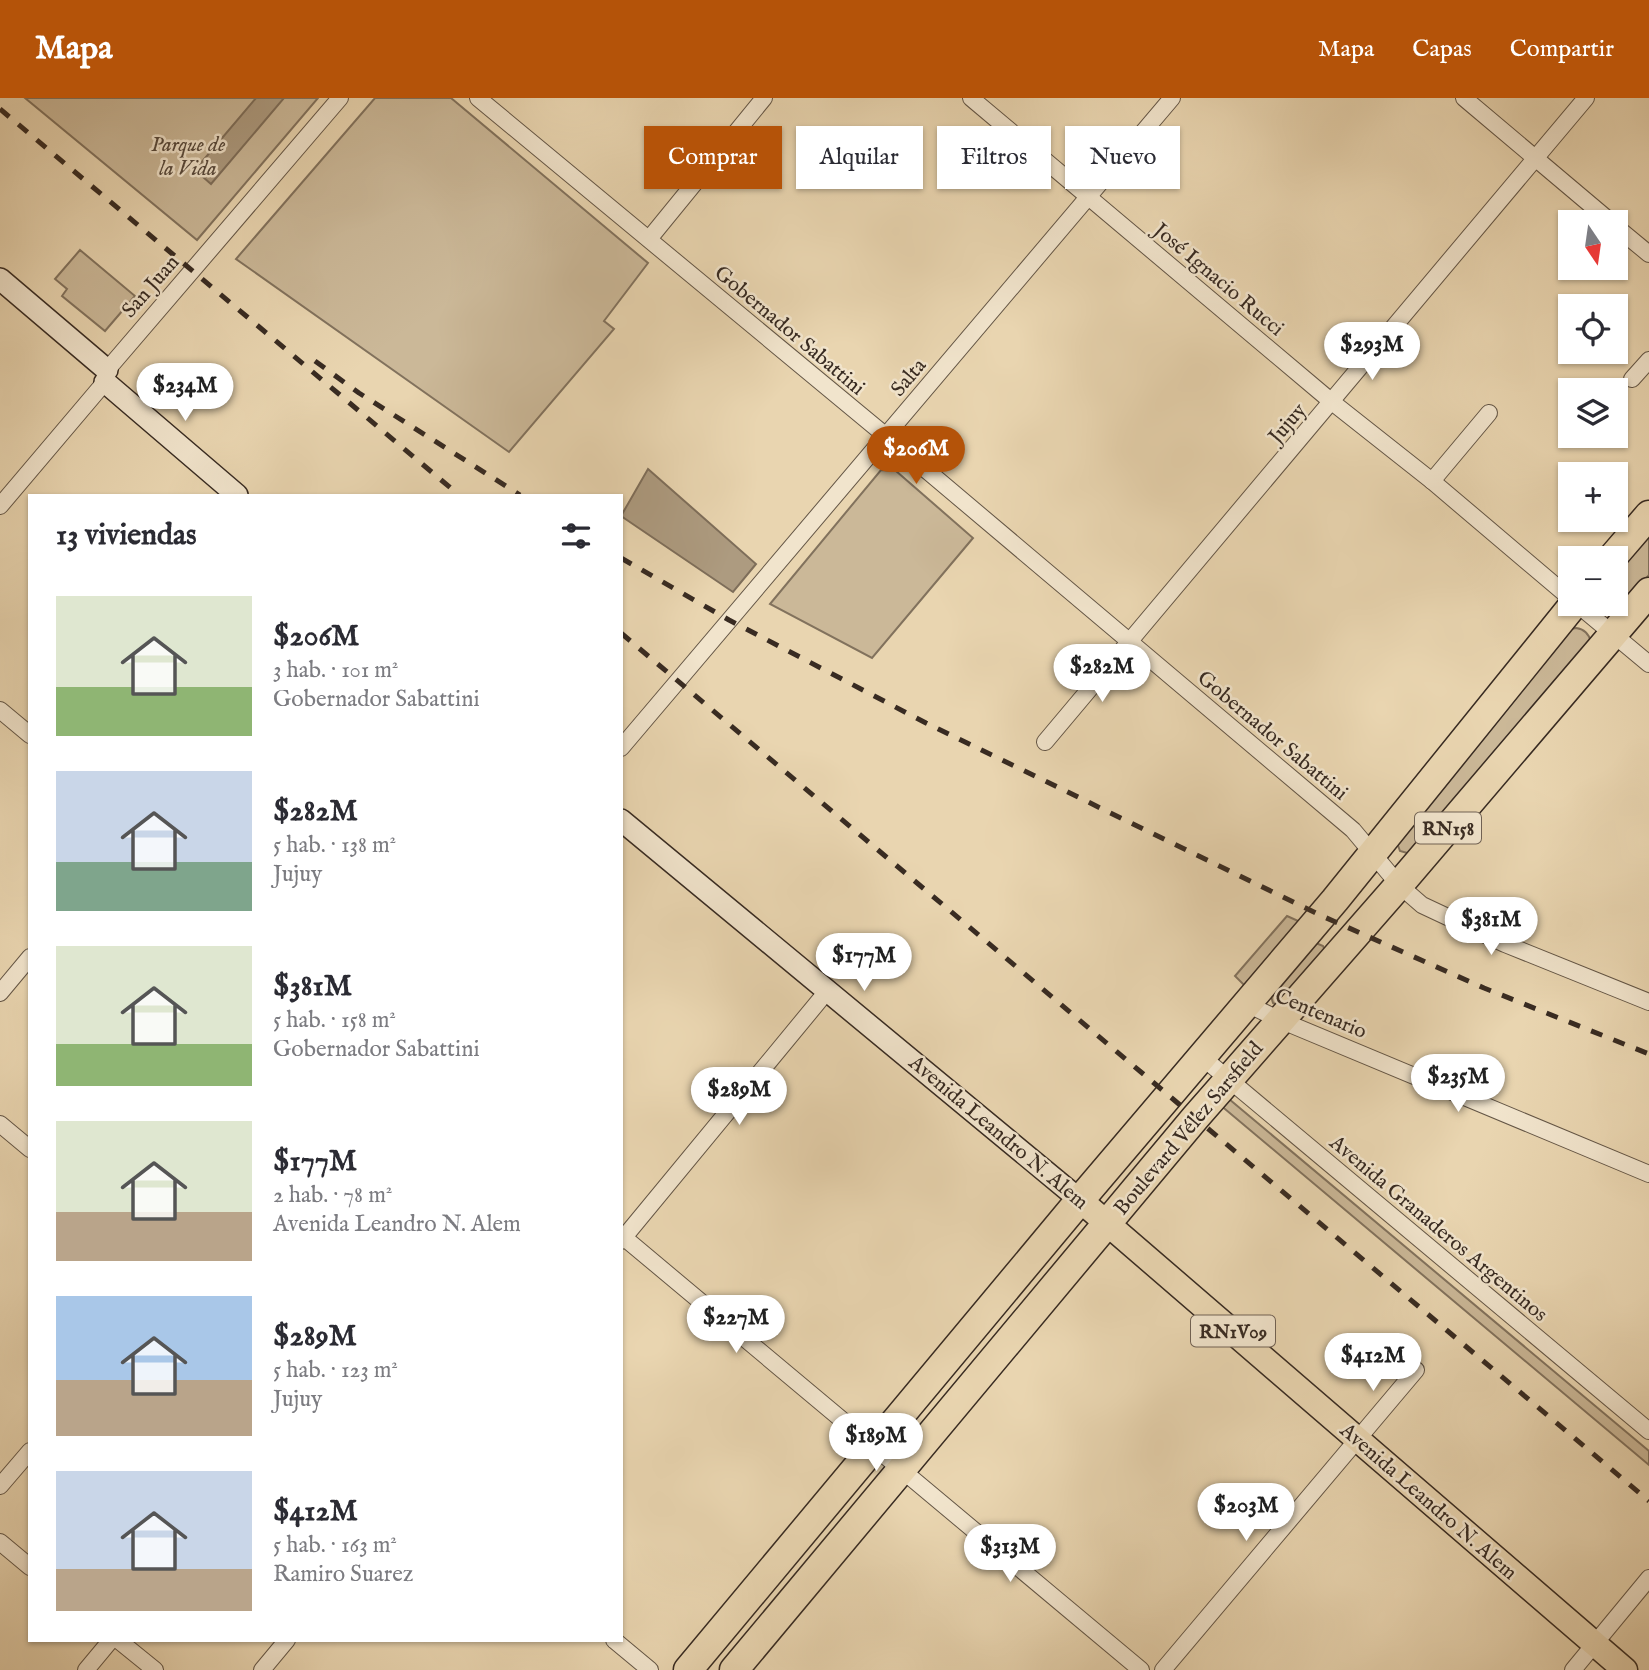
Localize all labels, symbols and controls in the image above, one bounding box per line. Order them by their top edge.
text: Mapa [35,28,112,70]
text: Mapa [1318,34,1374,65]
text: Capas [1412,34,1472,65]
text: Compartir [1510,34,1614,65]
chip: Comprar [644,126,782,189]
chip: Alquilar [796,126,923,189]
chip: Filtros [937,126,1051,189]
chip: Nuevo [1065,126,1180,189]
park label: Parque de la Vida [151,132,225,183]
north arrow [1558,210,1628,280]
map controls [1558,210,1628,616]
street label: José Ignacio Rucci [1146,216,1289,343]
street label: San Juan [116,250,186,324]
street label: Gobernador Sabattini [708,260,870,402]
button: locate [1558,294,1628,364]
pin: $293M [1323,322,1421,382]
text: $293M [1340,330,1404,359]
street label: Salta [885,353,934,403]
pin: $234M [136,364,234,423]
text: $234M [152,371,218,400]
button: layers [1558,378,1628,448]
street label: Jujuy [1262,398,1313,451]
pin: $206M [867,426,965,486]
text: $206M [883,434,949,463]
button: + [1558,462,1628,532]
text: 13 viviendas [56,517,197,555]
icon: filters [557,517,595,555]
button: − [1558,546,1628,616]
text: $206M [273,618,359,656]
icon: home [112,624,196,708]
pin: $282M [1053,644,1151,704]
text: $282M [1070,652,1134,681]
text: 3 hab. · 101 m² [273,656,399,685]
street label: Gobernador Sabattini [1191,665,1353,807]
text: Gobernador Sabattini [273,685,480,714]
text: $282M [273,793,358,831]
icon: home [112,799,196,883]
road number: RN158 [1415,813,1481,844]
text: 5 hab. · 138 m² [273,831,396,860]
text: Jujuy [273,860,322,889]
pin: $381M [1442,898,1540,957]
text: $381M [1461,905,1521,934]
pin: $177M [815,934,913,993]
text: $177M [832,941,896,970]
text: $381M [273,968,352,1006]
icon: home [112,974,196,1058]
street label: Centenario [1270,983,1371,1046]
text: 5 hab. · 158 m² [273,1006,396,1035]
text: Gobernador Sabattini [273,1035,480,1064]
street label: Boulevard Vélez Sarsfield [1109,1036,1270,1221]
street label: Avenida Leandro N. Alem [902,1049,1093,1216]
pin: $235M [1409,1054,1507,1114]
text: $235M [1427,1062,1489,1091]
pin: $289M [690,1068,788,1127]
text: $289M [707,1075,771,1104]
street label: Avenida Granaderos Argentinos [1323,1129,1553,1328]
text: $177M [273,1143,357,1181]
icon: home [112,1149,196,1233]
text: 2 hab. · 78 m² [273,1181,392,1210]
text: Avenida Leandro N. Alem [273,1210,521,1239]
pin: $227M [687,1296,785,1355]
text: $227M [703,1303,769,1332]
road number: RN1V09 [1191,1316,1275,1346]
text: $289M [273,1318,357,1356]
icon: home [112,1324,196,1408]
pin: $412M [1324,1334,1422,1393]
text: $412M [1340,1341,1406,1370]
text: 5 hab. · 123 m² [273,1356,398,1385]
text: Jujuy [273,1385,322,1414]
pin: $189M [827,1414,925,1473]
street label: Avenida Leandro N. Alem [1333,1417,1522,1587]
text: $189M [845,1421,907,1450]
pin: $203M [1197,1484,1295,1543]
text: $203M [1213,1491,1279,1520]
text: $412M [273,1493,358,1531]
icon: home [112,1499,196,1583]
pin: $313M [961,1524,1059,1584]
text: 5 hab. · 163 m² [273,1531,397,1560]
text: $313M [980,1532,1040,1561]
text: Ramiro Suarez [273,1560,413,1589]

